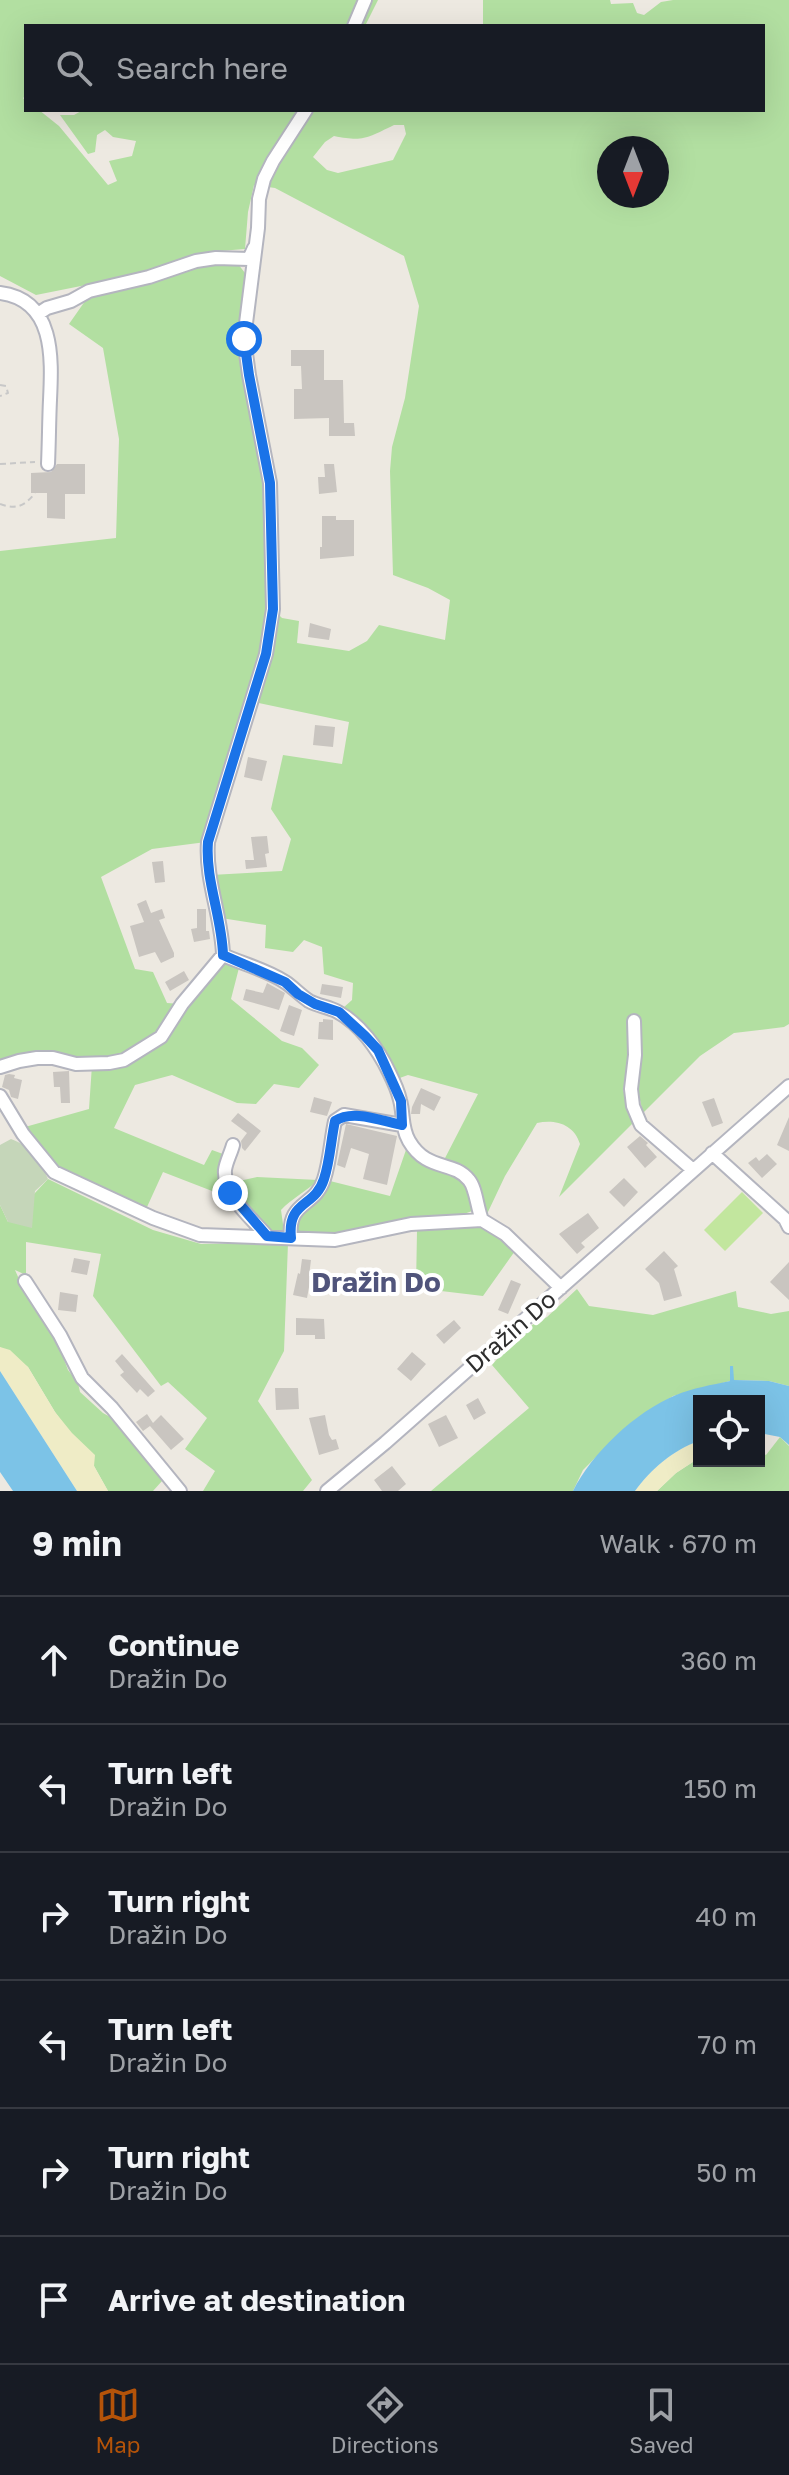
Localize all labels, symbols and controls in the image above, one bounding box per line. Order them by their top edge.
search box [24,24,765,112]
icon: search [52,46,96,90]
text: Search here [116,50,288,86]
north arrow [597,136,669,208]
route start [226,321,262,357]
route end [212,1175,248,1211]
district label: Dražin Do [311,1265,441,1298]
street label: Dražin Do [459,1284,561,1378]
map controls [693,1395,765,1467]
button: locate [693,1395,765,1467]
text: 9 min [32,1523,122,1563]
text: Walk · 670 m [599,1528,757,1559]
text: Continue [108,1627,239,1663]
icon: ahead [32,1638,76,1682]
text: 360 m [680,1645,757,1676]
text: Dražin Do [108,1663,227,1694]
text: Turn left [108,1755,233,1791]
icon: left [32,1766,76,1810]
text: 150 m [684,1773,757,1804]
text: Dražin Do [108,1791,227,1822]
text: Turn right [108,1883,250,1919]
icon: right [32,1894,76,1938]
text: 40 m [696,1901,757,1932]
text: Dražin Do [108,1919,227,1950]
text: Turn left [108,2011,233,2047]
icon: left [32,2022,76,2066]
text: 70 m [698,2029,757,2060]
text: Dražin Do [108,2047,227,2078]
text: Turn right [108,2139,250,2175]
icon: right [32,2150,76,2194]
text: 50 m [696,2157,757,2188]
text: Dražin Do [108,2175,227,2206]
icon: arrive [32,2278,76,2322]
text: Arrive at destination [108,2282,405,2318]
tab: Map [95,2383,140,2458]
tab: Directions [331,2383,439,2458]
tab: Saved [629,2383,694,2458]

